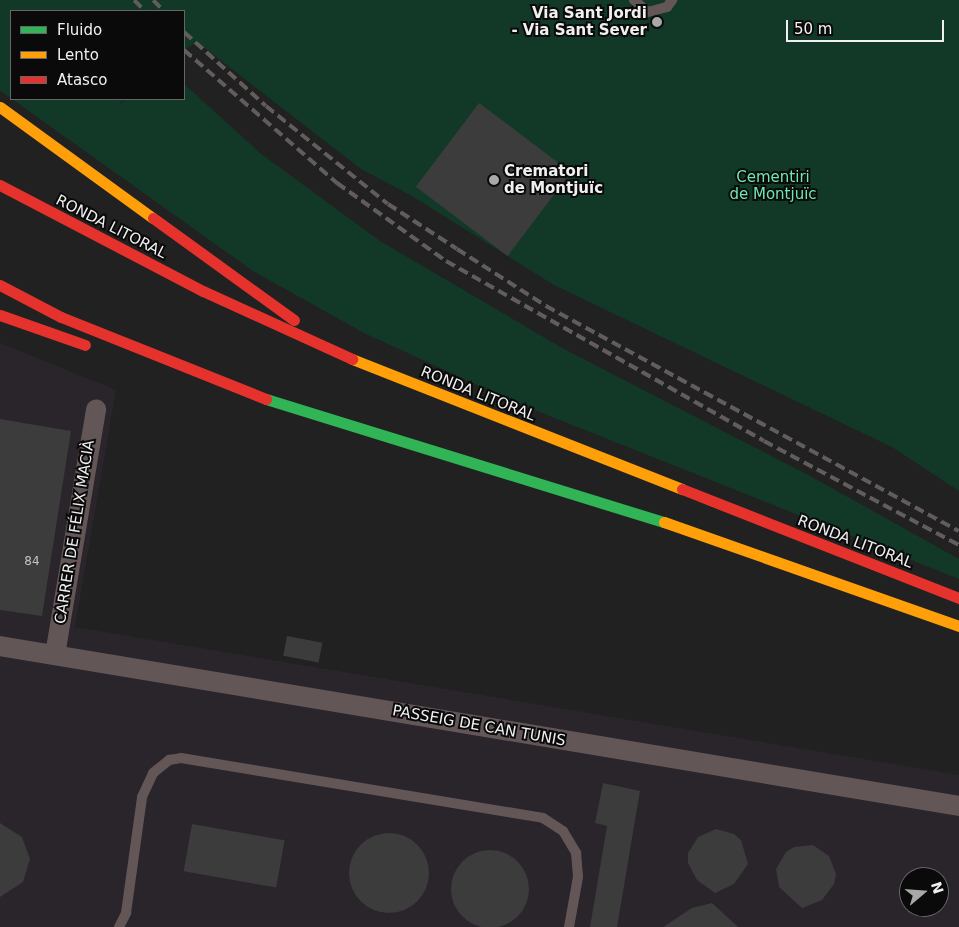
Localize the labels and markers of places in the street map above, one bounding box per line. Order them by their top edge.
place label: Via Sant Jordi - Via Sant Sever [511,4,647,39]
marker: Via Sant Jordi - Via Sant Sever [651,16,663,28]
place label: Crematori de Montjuïc [504,162,603,197]
marker: Crematori de Montjuïc [488,174,500,186]

